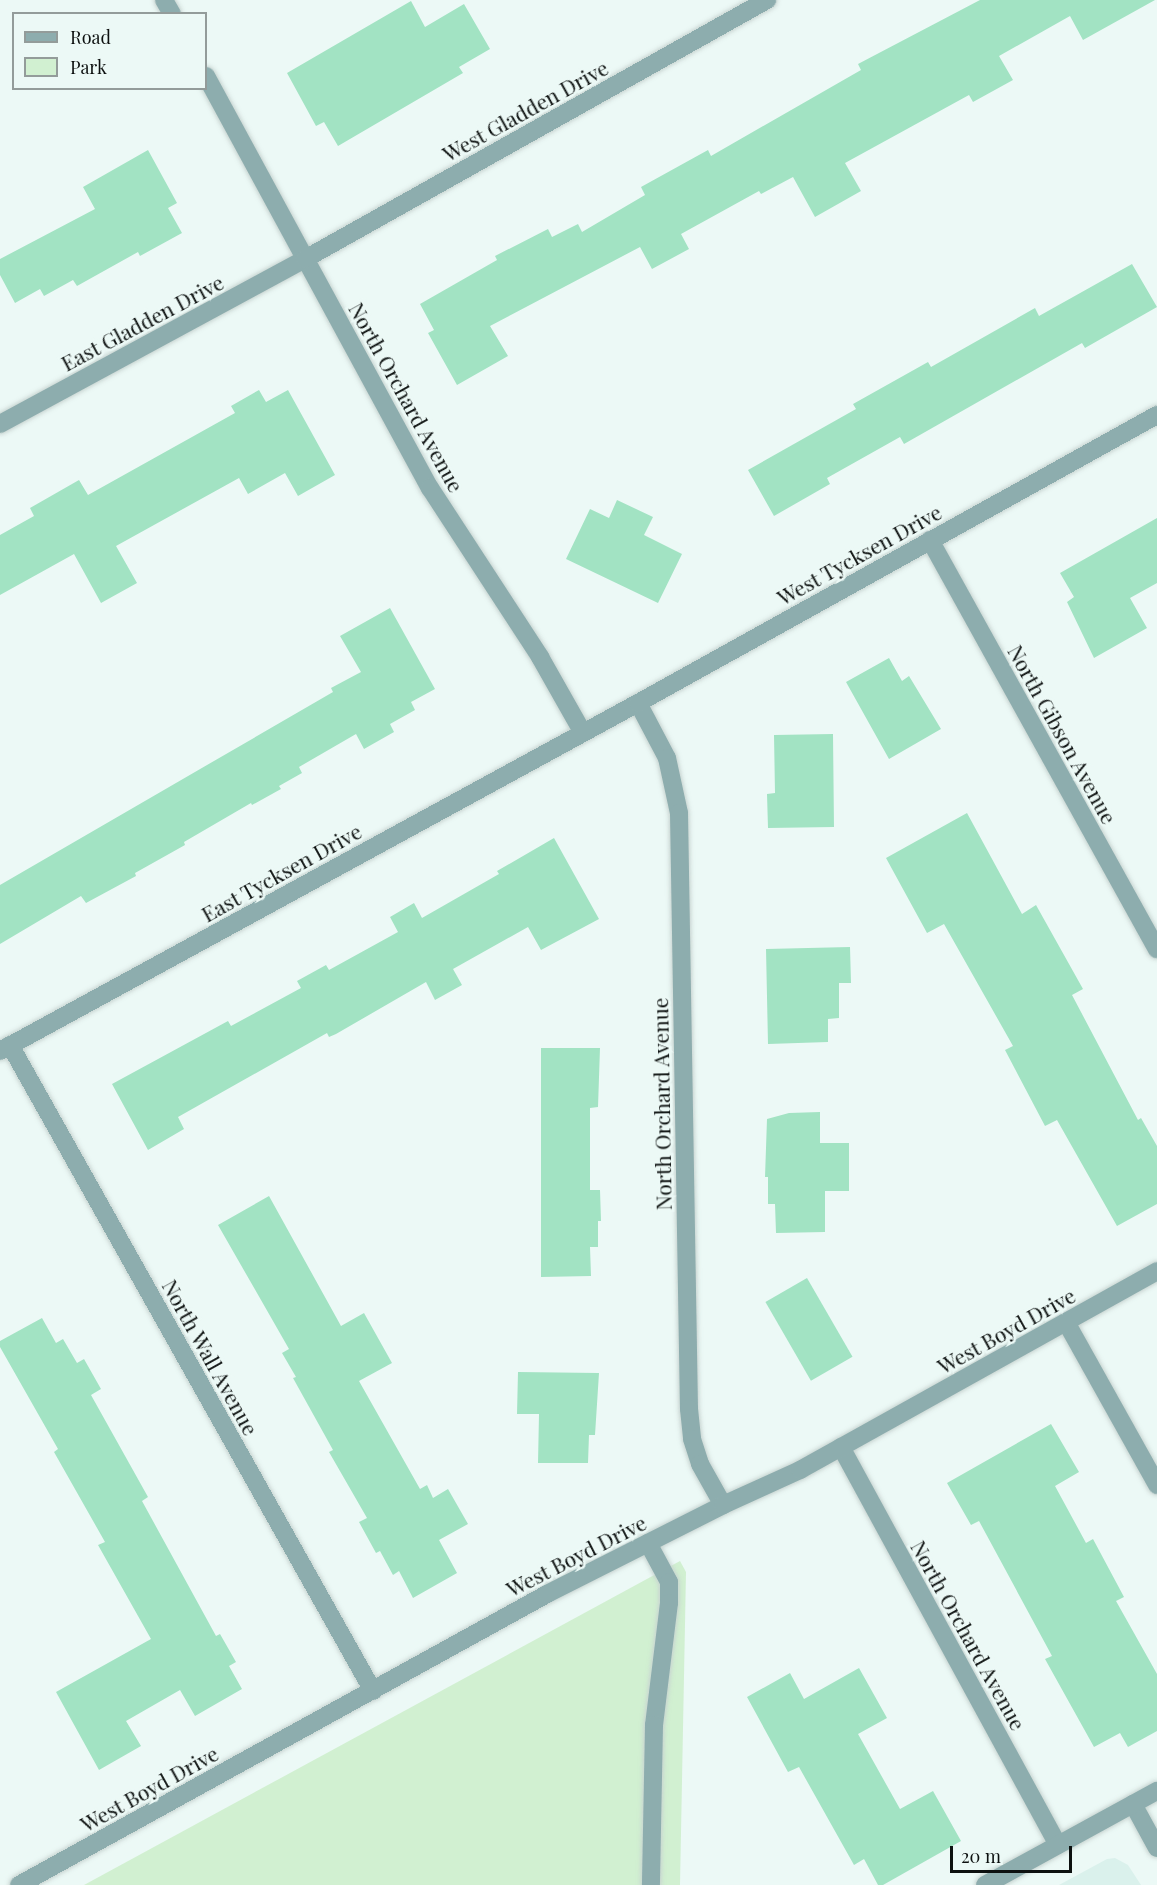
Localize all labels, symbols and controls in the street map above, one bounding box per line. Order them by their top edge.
legend [12,12,207,90]
text: Road [70,25,111,49]
street label: West Gladden Drive [438,54,612,166]
text: Park [70,55,107,79]
street label: East Gladden Drive [56,268,228,376]
street label: North Orchard Avenue [344,298,470,496]
street label: West Tycksen Drive [772,498,946,610]
street label: North Gibson Avenue [1003,640,1123,828]
street label: East Tycksen Drive [196,817,366,927]
street label: North Orchard Avenue [647,997,675,1211]
street label: North Wall Avenue [157,1274,265,1440]
street label: West Boyd Drive [933,1282,1079,1378]
street label: West Boyd Drive [502,1509,650,1601]
street label: North Orchard Avenue [906,1536,1032,1734]
street label: West Boyd Drive [76,1740,222,1836]
scale bar [953,1834,1074,1872]
text: 20 m [961,1844,1001,1868]

